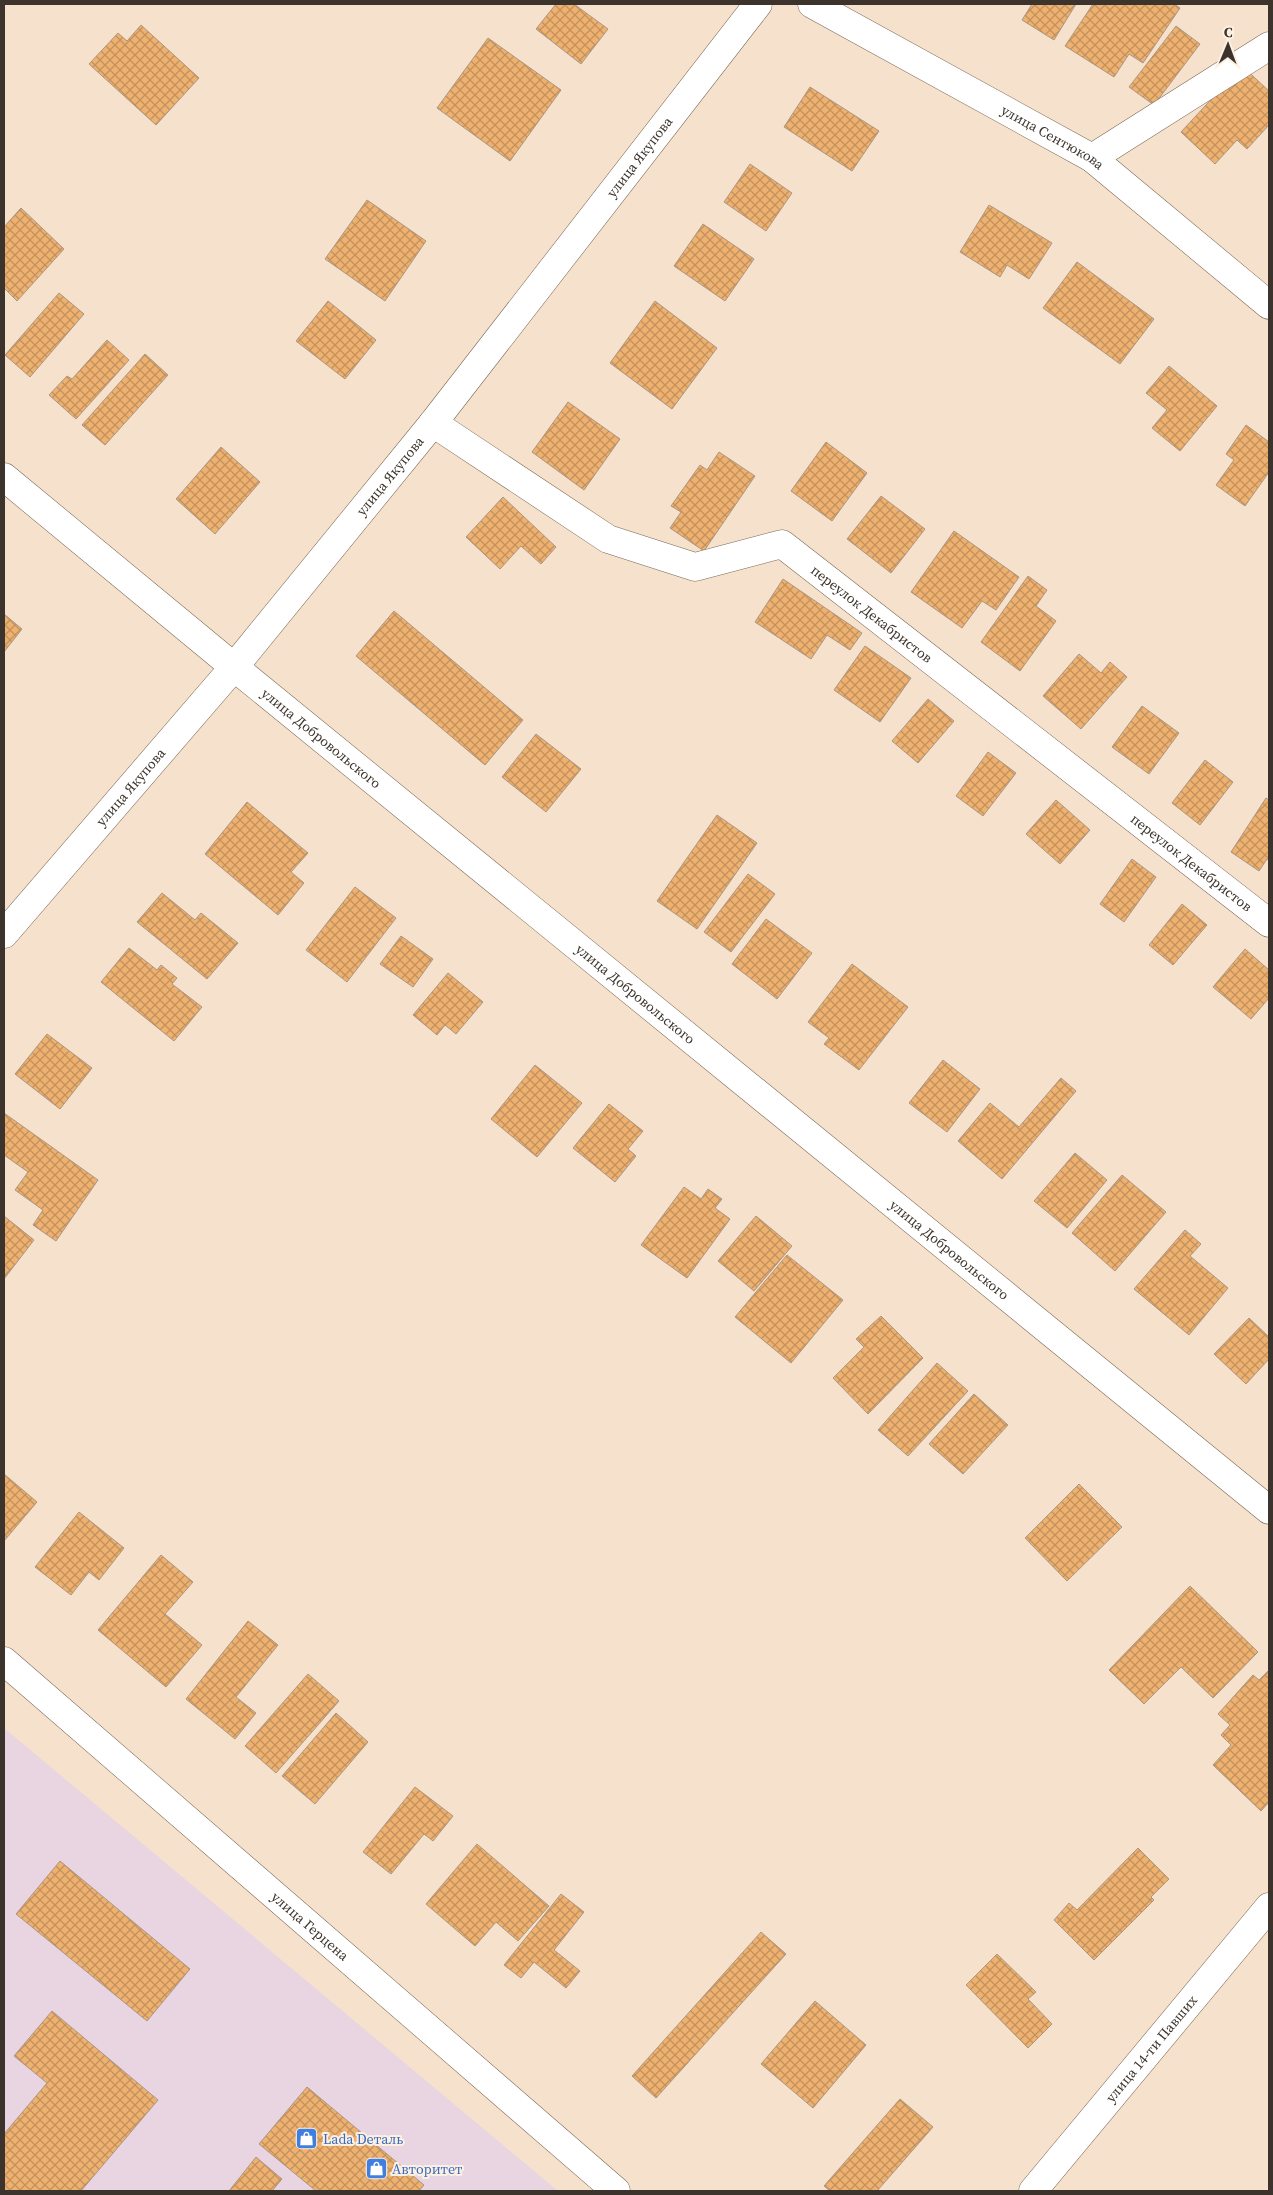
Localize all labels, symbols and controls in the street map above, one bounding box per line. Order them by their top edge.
north arrow [1203,20,1253,70]
text: С [1224,22,1233,42]
street label: улица Сентюкова [998,100,1109,175]
street label: улица Якупова [602,112,678,202]
street label: улица Якупова [351,431,429,520]
street label: переулок Декабристов [807,560,937,668]
street label: улица Добровольского [257,683,386,793]
street label: улица Якупова [91,743,171,830]
street label: переулок Декабристов [1126,809,1256,916]
street label: улица Добровольского [571,939,700,1049]
street label: улица Добровольского [885,1195,1014,1305]
street label: улица Герцена [267,1887,354,1966]
street label: улица 14-ти Павших [1101,1990,1202,2107]
shop icon: Lada Dеталь [295,2127,319,2151]
place label: Lada Dеталь [323,2129,403,2149]
shop icon: Авторитет [364,2157,388,2181]
place label: Авторитет [392,2159,463,2179]

